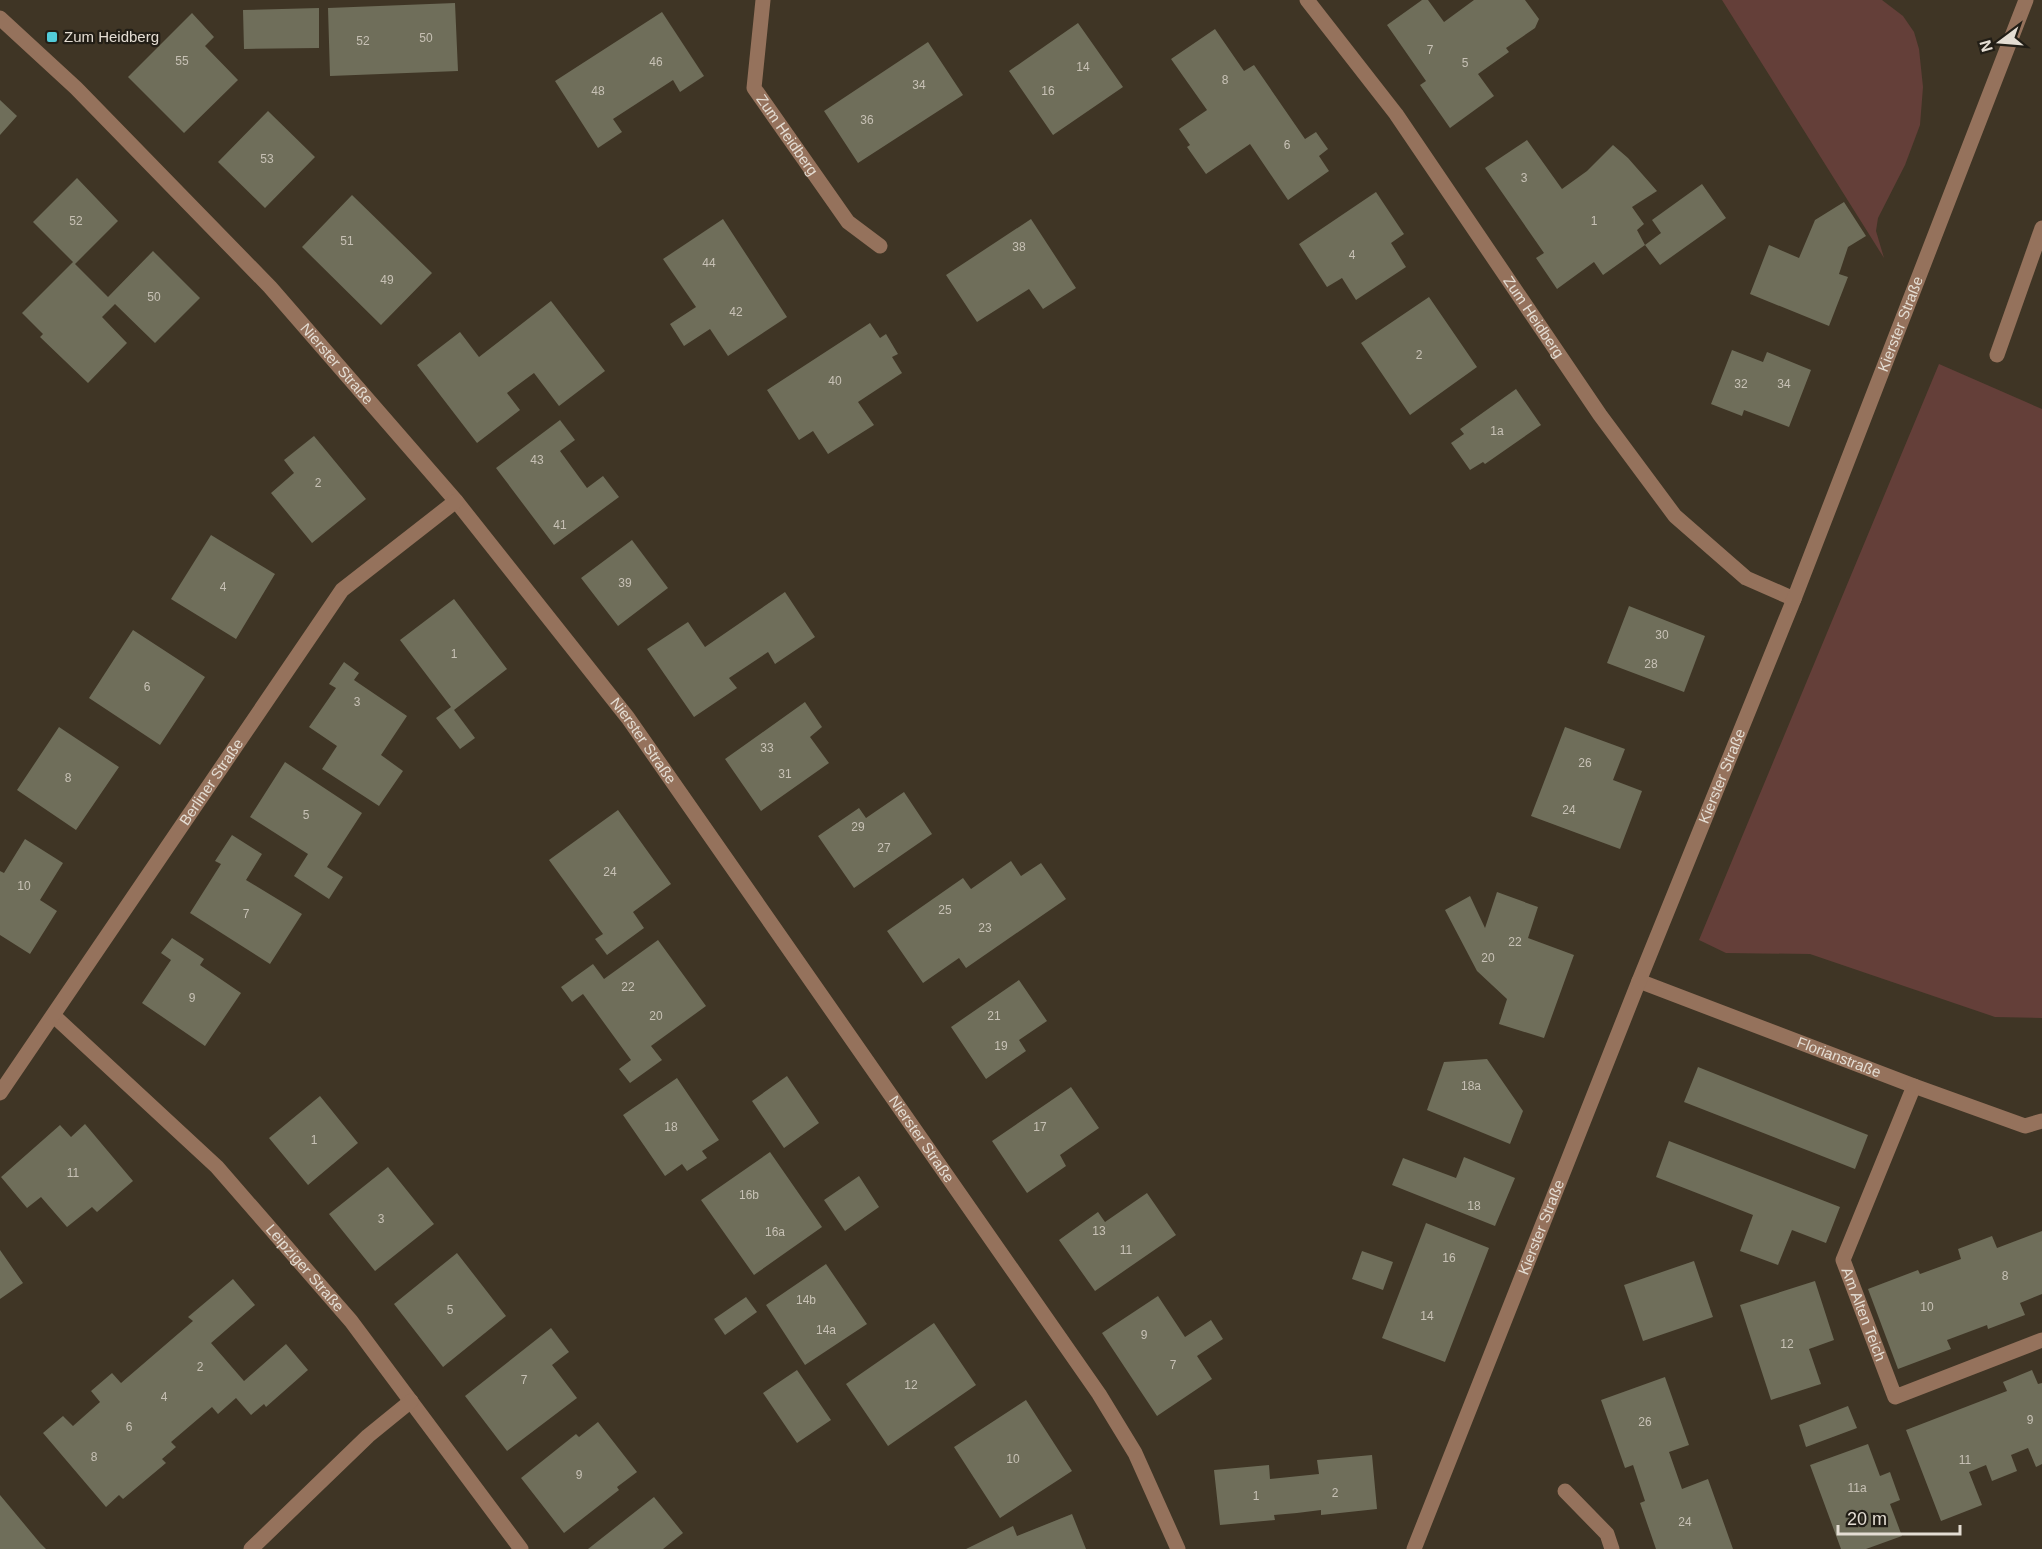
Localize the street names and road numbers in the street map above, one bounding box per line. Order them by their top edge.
street label: Zum Heidberg [753,91,822,179]
street label: Zum Heidberg [1500,273,1568,361]
street label: Kierster Straße [1874,274,1926,374]
street label: Nierster Straße [297,319,377,407]
street label: Nierster Straße [607,694,680,787]
street label: Kierster Straße [1695,726,1749,826]
street label: Berliner Straße [176,735,246,828]
street label: Florianstraße [1795,1033,1883,1081]
street label: Nierster Straße [886,1092,958,1185]
street label: Kierster Straße [1514,1177,1567,1277]
street label: Leipziger Straße [263,1220,348,1315]
street label: Am Alten Teich [1839,1265,1890,1363]

